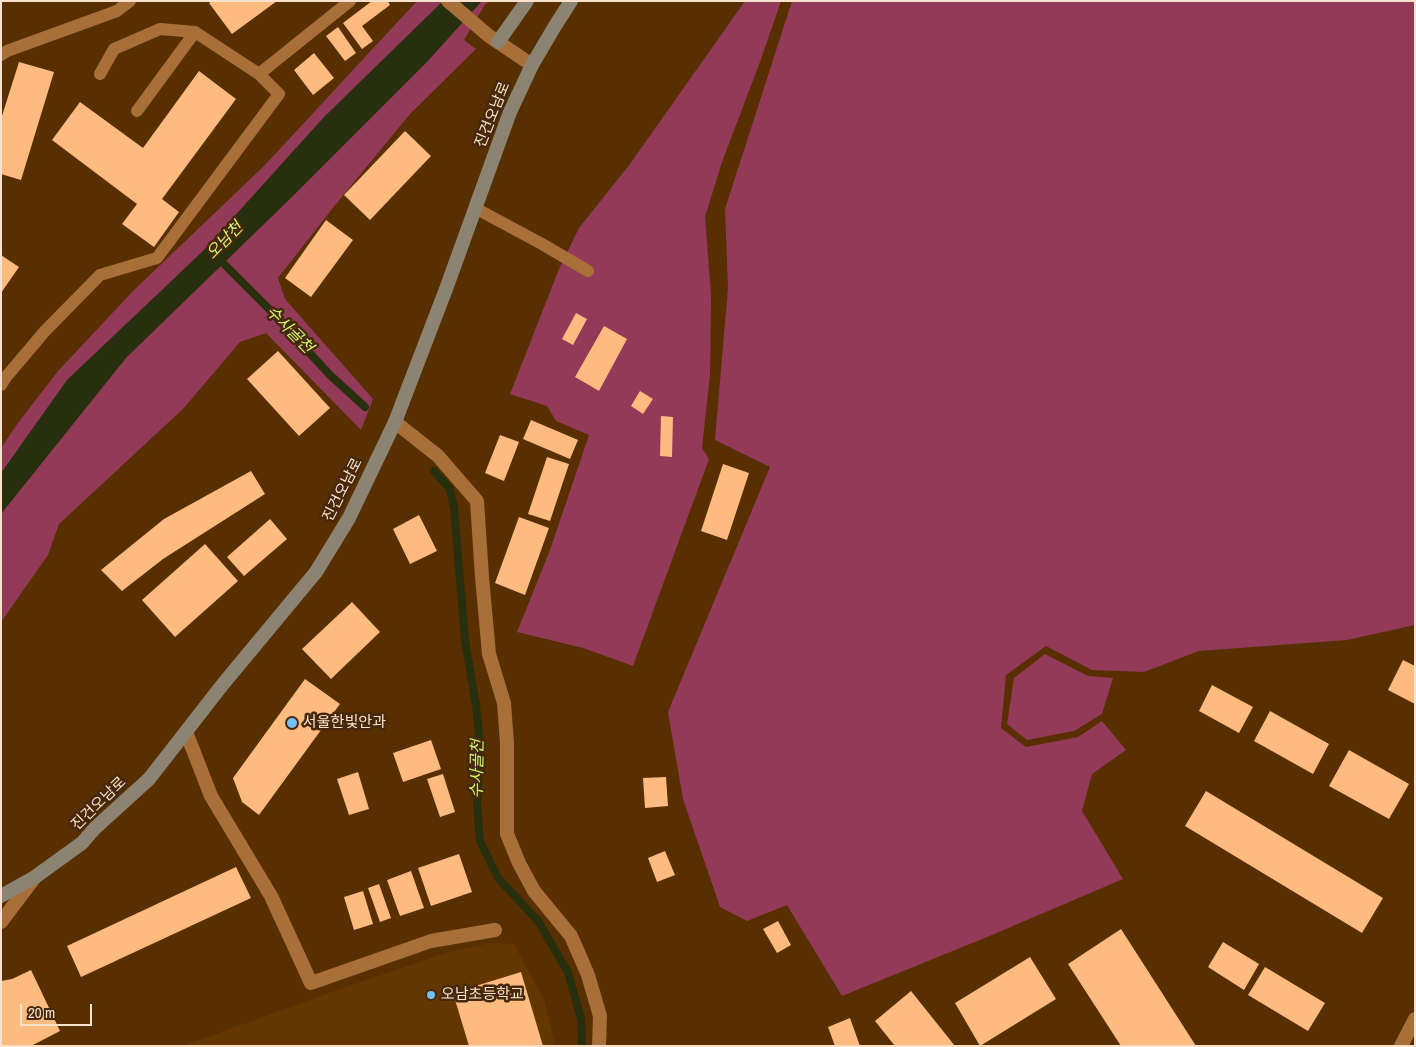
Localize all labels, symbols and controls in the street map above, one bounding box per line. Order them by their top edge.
street label: 진건오남로 [472,80,514,150]
water label: 오남천 [203,218,247,264]
water label: 수사골천 [261,302,317,358]
street label: 진건오남로 [319,455,367,525]
place label: 서울한빛안과 [303,714,386,732]
marker: 서울한빛안과 [285,716,299,730]
water label: 수사골천 [468,739,488,799]
street label: 진건오남로 [68,774,130,834]
place label: 오남초등학교 [441,986,524,1004]
marker: 오남초등학교 [425,989,437,1001]
scale bar [22,994,95,1026]
text: 20 m [28,1002,55,1023]

